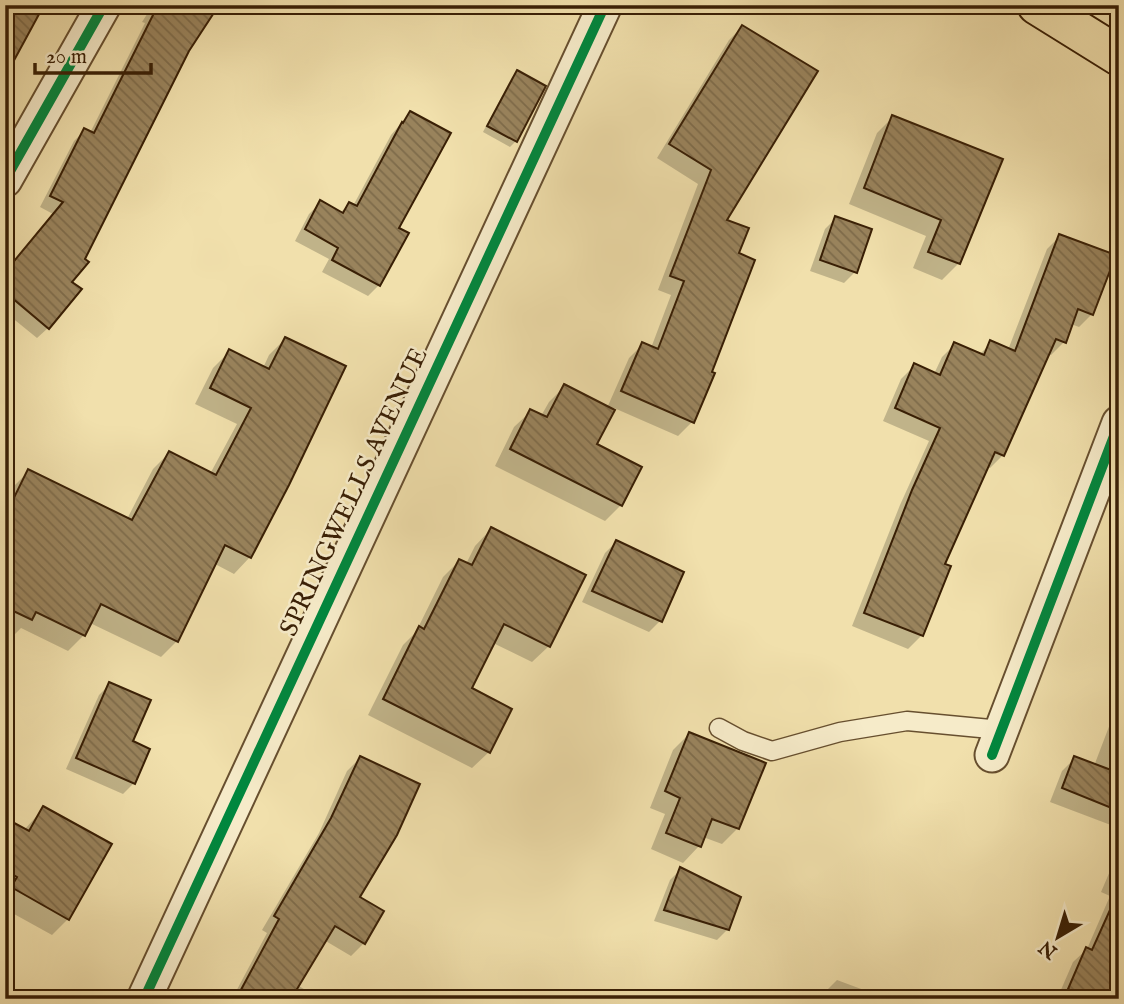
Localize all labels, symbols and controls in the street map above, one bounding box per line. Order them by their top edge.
scale bar [35,32,150,76]
text: 20 m [46,44,87,71]
street label: SPRINGWELLS AVENUE [273,342,435,642]
north arrow [1023,902,1092,972]
text: N [1034,934,1063,964]

